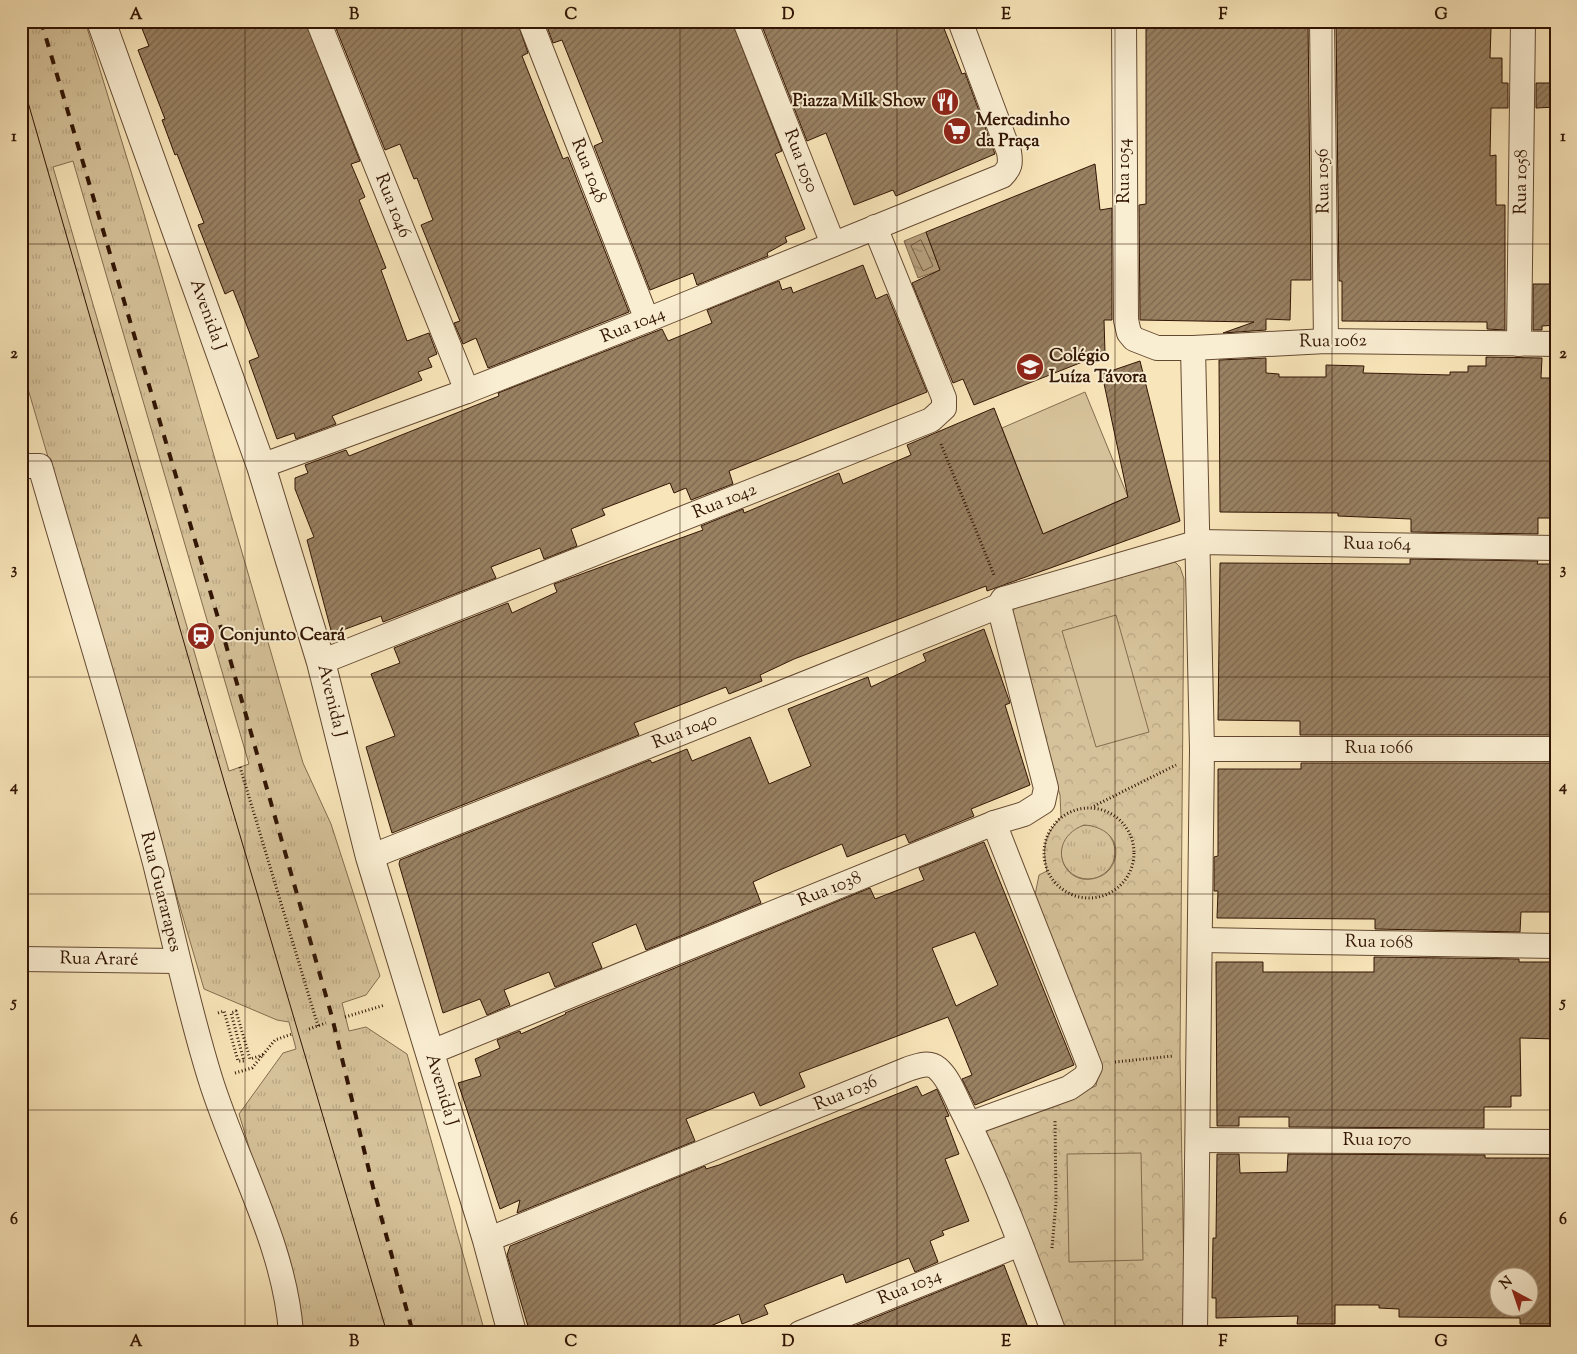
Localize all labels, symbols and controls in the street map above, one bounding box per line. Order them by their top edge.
text: A [130,4,143,27]
text: B [349,4,359,27]
text: C [565,4,578,27]
text: D [782,4,795,27]
text: E [1001,4,1011,27]
text: F [1219,4,1228,27]
text: G [1434,4,1448,27]
restaurant icon: Piazza Milk Show [930,87,960,117]
place label: Piazza Milk Show [793,89,927,115]
place label: Mercadinho da Praça [976,108,1070,155]
supermarket icon: Mercadinho da Praça [942,116,972,146]
text: 1 [11,126,17,149]
street label: Rua 1050 [776,126,824,196]
text: 1 [1560,126,1566,149]
street label: Rua 1048 [563,135,613,207]
street label: Rua 1054 [1112,138,1138,204]
street label: Rua 1056 [1310,148,1338,214]
street label: Rua 1058 [1508,149,1536,215]
street label: Rua 1046 [367,170,417,242]
street label: Avenida J [182,276,232,354]
street label: Rua 1044 [597,301,669,351]
street label: Rua 1062 [1299,328,1368,356]
text: 2 [10,343,18,366]
text: 2 [1559,343,1567,366]
place label: Colégio Luíza Távora [1049,344,1148,391]
school or university icon: Colégio Luíza Távora [1015,352,1045,382]
street label: Rua 1042 [689,477,761,527]
street label: Rua 1064 [1343,531,1411,559]
text: 3 [11,559,18,582]
text: 3 [1560,559,1567,582]
station icon: Conjunto Ceará [186,621,216,651]
place label: Conjunto Ceará [220,623,346,649]
street label: Avenida J [309,662,353,740]
street label: Rua 1040 [649,707,721,757]
street label: Rua 1066 [1345,736,1413,762]
text: 4 [9,776,18,799]
text: 4 [1558,776,1567,799]
street label: Rua Guararapes [132,829,188,955]
street label: Rua 1038 [794,865,866,915]
street label: Rua 1068 [1345,929,1413,957]
street label: Rua Araré [59,946,139,974]
text: 5 [9,992,17,1015]
text: 5 [1558,992,1566,1015]
street label: Avenida J [418,1051,464,1129]
street label: Rua 1036 [810,1069,882,1118]
street label: Rua 1070 [1343,1128,1411,1154]
text: 6 [10,1209,18,1232]
text: 6 [1559,1209,1567,1232]
street label: Rua 1034 [874,1263,946,1313]
north arrow [1490,1266,1540,1316]
text: N [1496,1272,1518,1295]
text: A [130,1331,143,1354]
text: B [349,1331,359,1354]
text: C [565,1331,578,1354]
text: D [782,1331,795,1354]
text: E [1001,1331,1011,1354]
text: F [1219,1331,1228,1354]
text: G [1434,1331,1448,1354]

